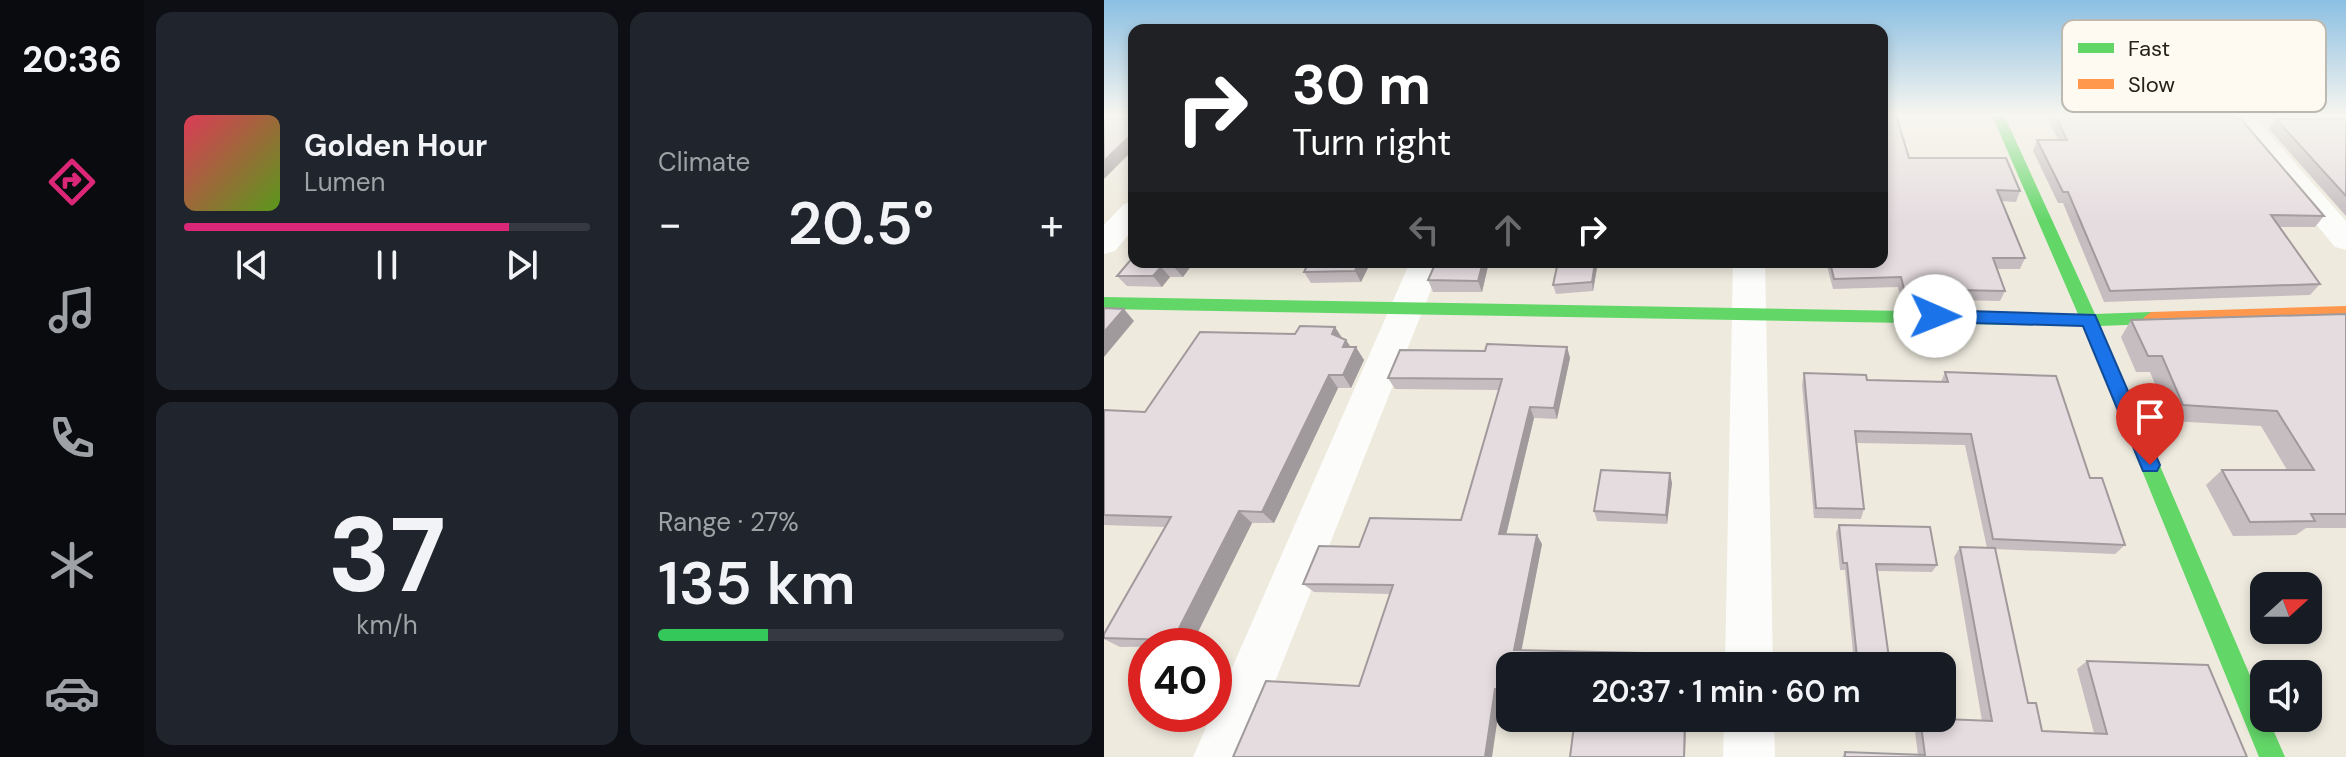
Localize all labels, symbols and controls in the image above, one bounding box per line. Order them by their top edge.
legend [2062,20,2326,112]
text: Fast [2128,34,2170,63]
text: 20:36 [22,36,122,83]
text: 30 m [1292,48,1431,121]
icon: right [1160,56,1264,160]
text: Slow [2128,70,2175,99]
text: Turn right [1292,119,1451,166]
text: Golden Hour [304,126,487,165]
text: Climate [658,145,750,179]
icon: directions [44,154,100,210]
text: Lumen [304,165,385,199]
text: 20.5° [788,184,934,263]
text: − [658,195,682,253]
text: + [1040,195,1064,253]
icon: left [1402,208,1446,252]
icon: ahead [1486,208,1530,252]
icon: right [1570,208,1614,252]
icon: previous [230,243,274,287]
icon: pause [365,243,409,287]
icon: next [500,243,544,287]
position arrow [1893,274,1977,358]
icon: music [44,282,100,338]
pin [2116,383,2184,465]
icon: arrive [2128,395,2172,439]
icon: phone [44,410,100,466]
text: 37 [328,488,446,623]
text: Range · 27% [658,505,799,539]
icon: climate [44,537,100,593]
text: 135 km [658,544,855,623]
north arrow [2250,572,2322,644]
map controls [2250,572,2322,732]
text: km/h [356,608,418,642]
speed limit sign: 40 [1128,628,1232,732]
button: sound [2250,660,2322,732]
icon: car [44,665,100,721]
text: 20:37 · 1 min · 60 m [1591,672,1861,711]

